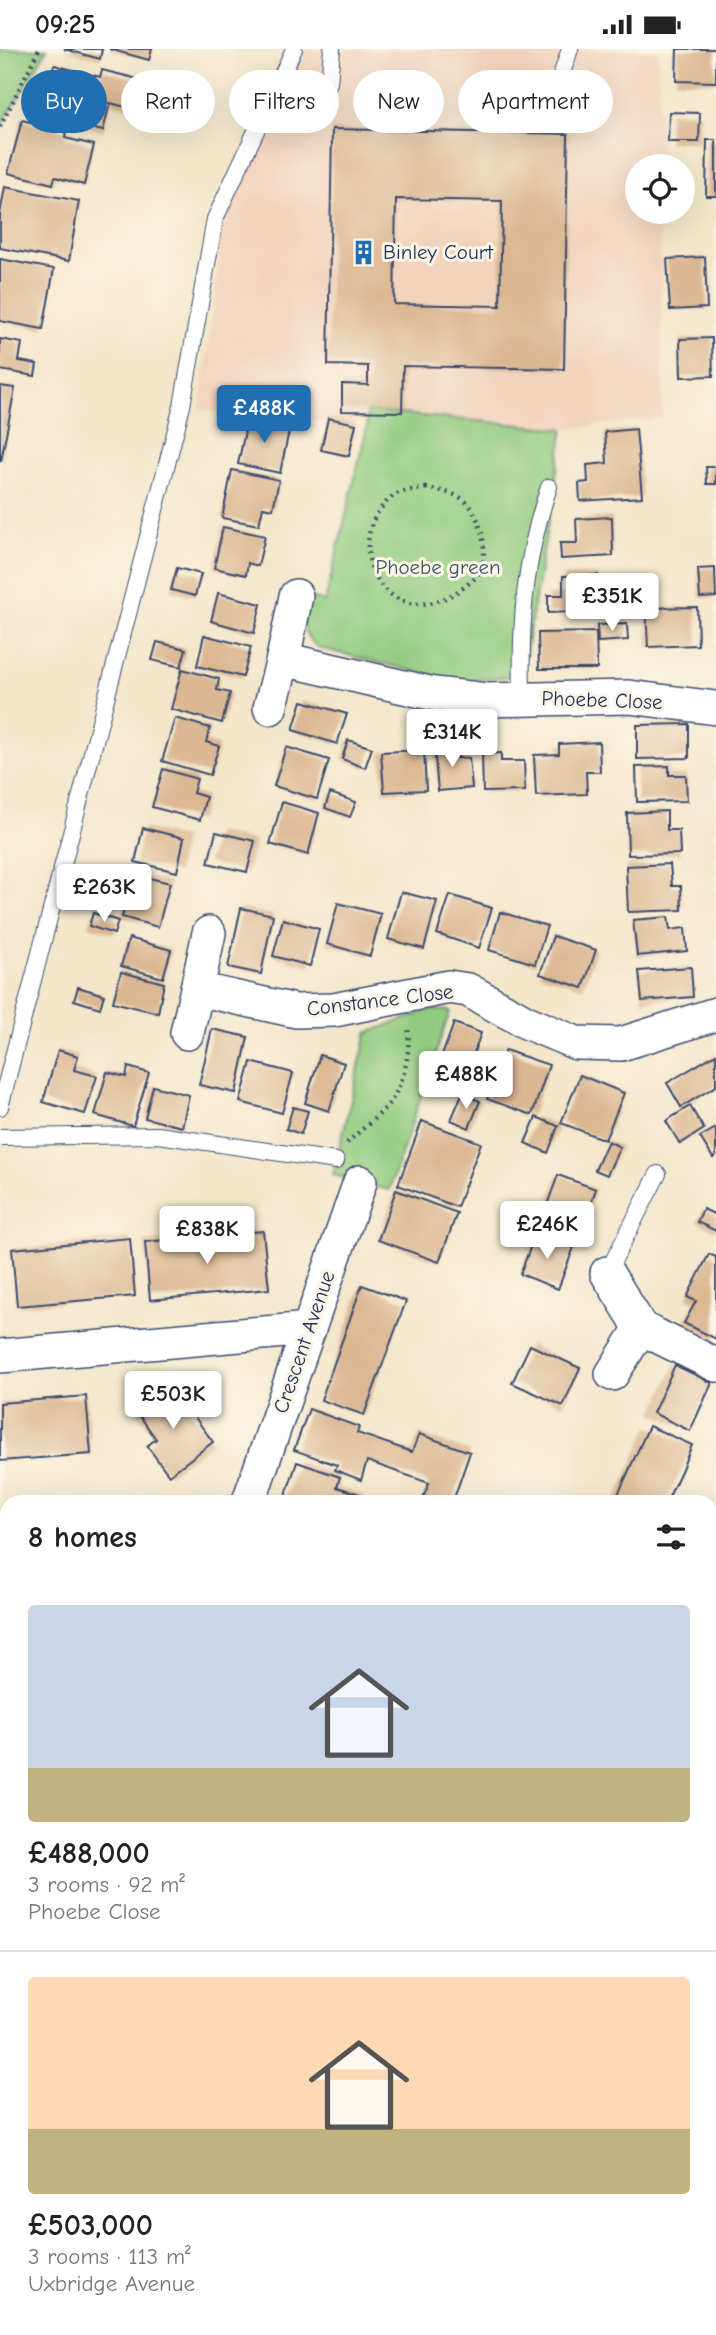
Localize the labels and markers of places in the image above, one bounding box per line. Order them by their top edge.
building icon: Binley Court [349,238,377,266]
place label: Binley Court [383,240,494,264]
pin: £488K [215,385,313,445]
pin: £351K [563,573,661,633]
pin: £314K [403,709,501,769]
pin: £263K [55,865,153,924]
pin: £488K [417,1051,515,1111]
pin: £246K [498,1201,596,1261]
pin: £838K [158,1207,256,1266]
pin: £503K [124,1371,222,1431]

